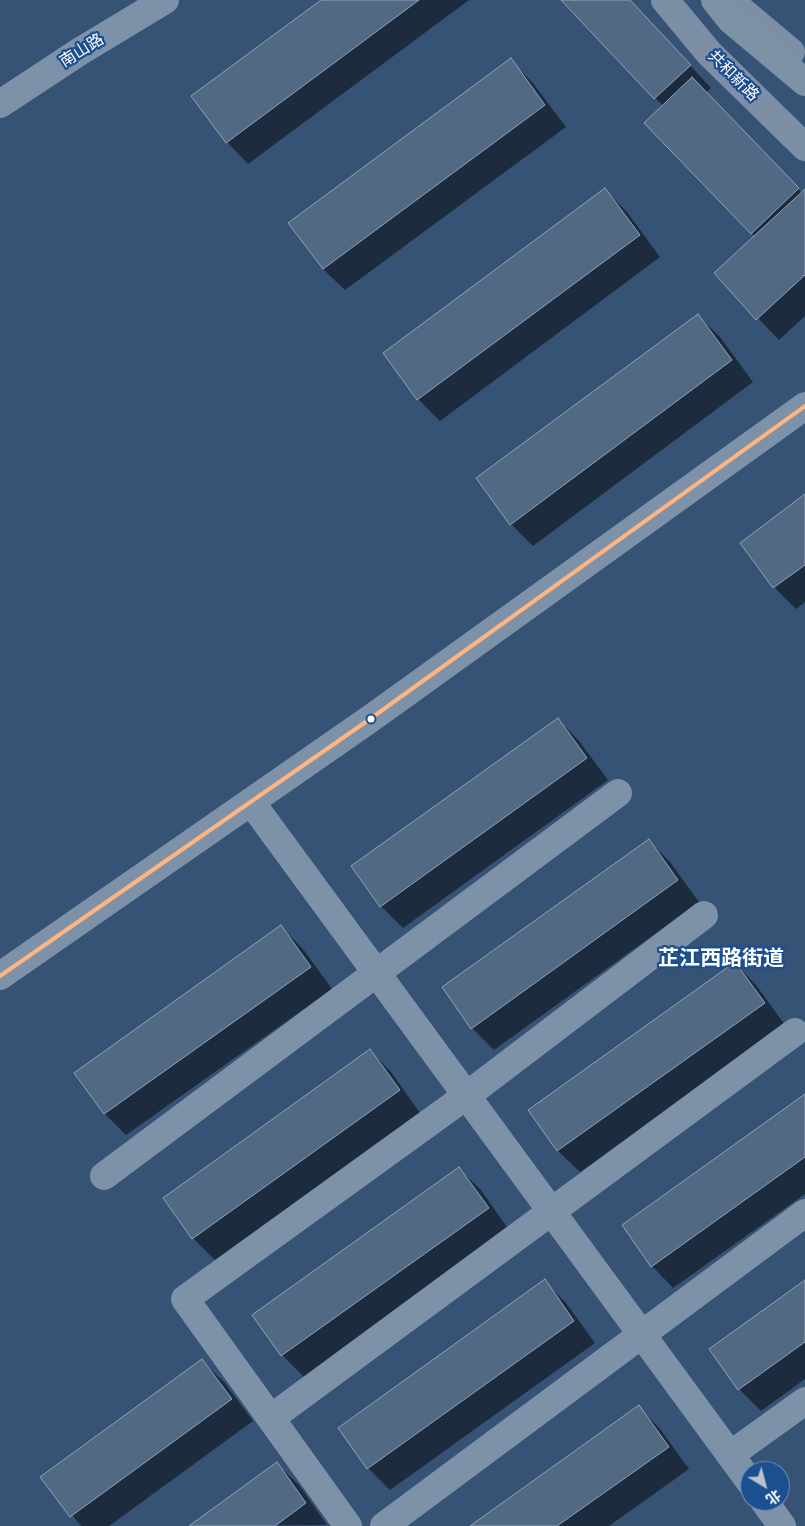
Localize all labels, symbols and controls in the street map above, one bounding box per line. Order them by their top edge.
street label: 南山路 [57,30,107,72]
street label: 共和新路 [704,47,762,105]
unlabelled marker [366,714,376,724]
district label: 芷江西路街道 [658,946,784,972]
north arrow [740,1461,790,1511]
text: 北 [762,1486,785,1509]

